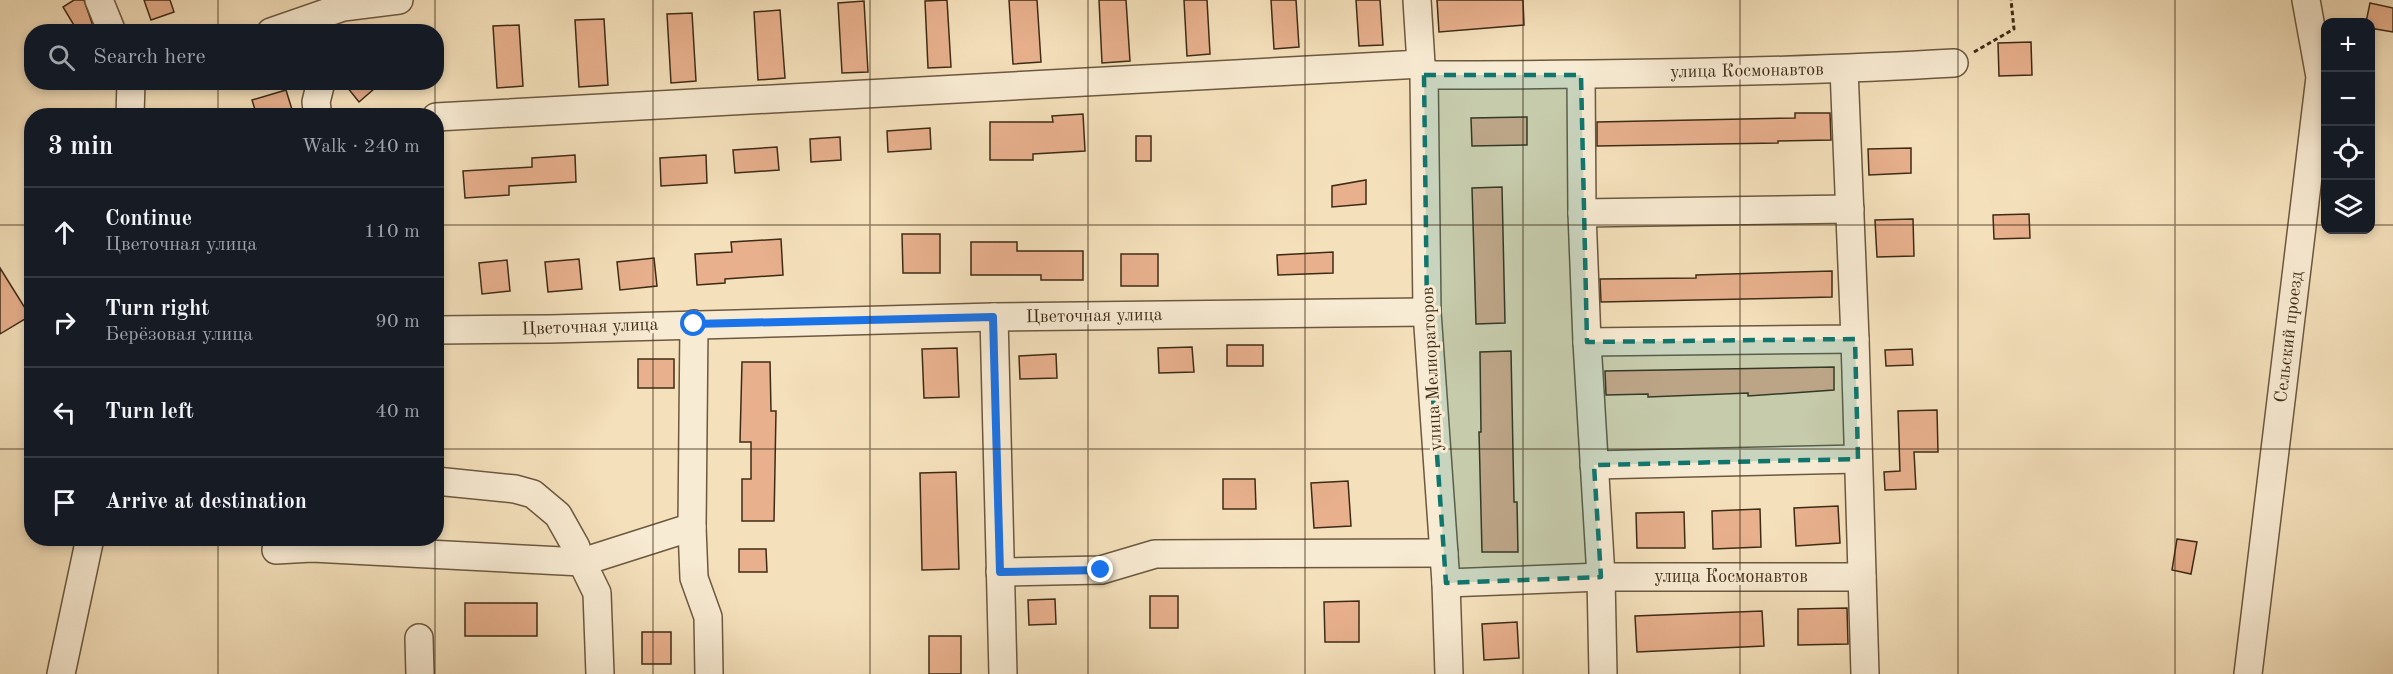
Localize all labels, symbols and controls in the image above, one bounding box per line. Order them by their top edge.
map controls [2321,18,2375,234]
button: + [2321,18,2375,72]
search box [24,24,444,90]
icon: search [45,41,78,74]
text: Search here [93,46,206,68]
street label: улица Космонавтов [1670,61,1824,81]
button: − [2321,72,2375,126]
button: locate [2321,126,2375,180]
text: 3 min [48,134,113,160]
text: Walk · 240 m [301,137,420,157]
button: layers [2321,180,2375,234]
text: Continue [105,208,192,230]
icon: ahead [48,216,81,249]
text: 110 m [364,222,420,242]
text: Цветочная улица [105,235,257,255]
street label: Сельский проезд [2272,270,2306,404]
street label: улица Мелиораторов [1419,286,1445,452]
text: Turn right [105,298,209,320]
icon: right [48,306,81,339]
street label: Цветочная улица [1025,306,1163,326]
route start [680,310,706,336]
text: 90 m [375,312,420,332]
street label: Цветочная улица [521,316,659,338]
text: Берёзовая улица [105,325,253,345]
icon: left [48,396,81,429]
text: Turn left [105,401,194,423]
text: 40 m [375,402,420,422]
icon: arrive [48,486,81,519]
text: Arrive at destination [105,491,307,513]
route end [1087,556,1113,582]
street label: улица Космонавтов [1654,568,1808,586]

